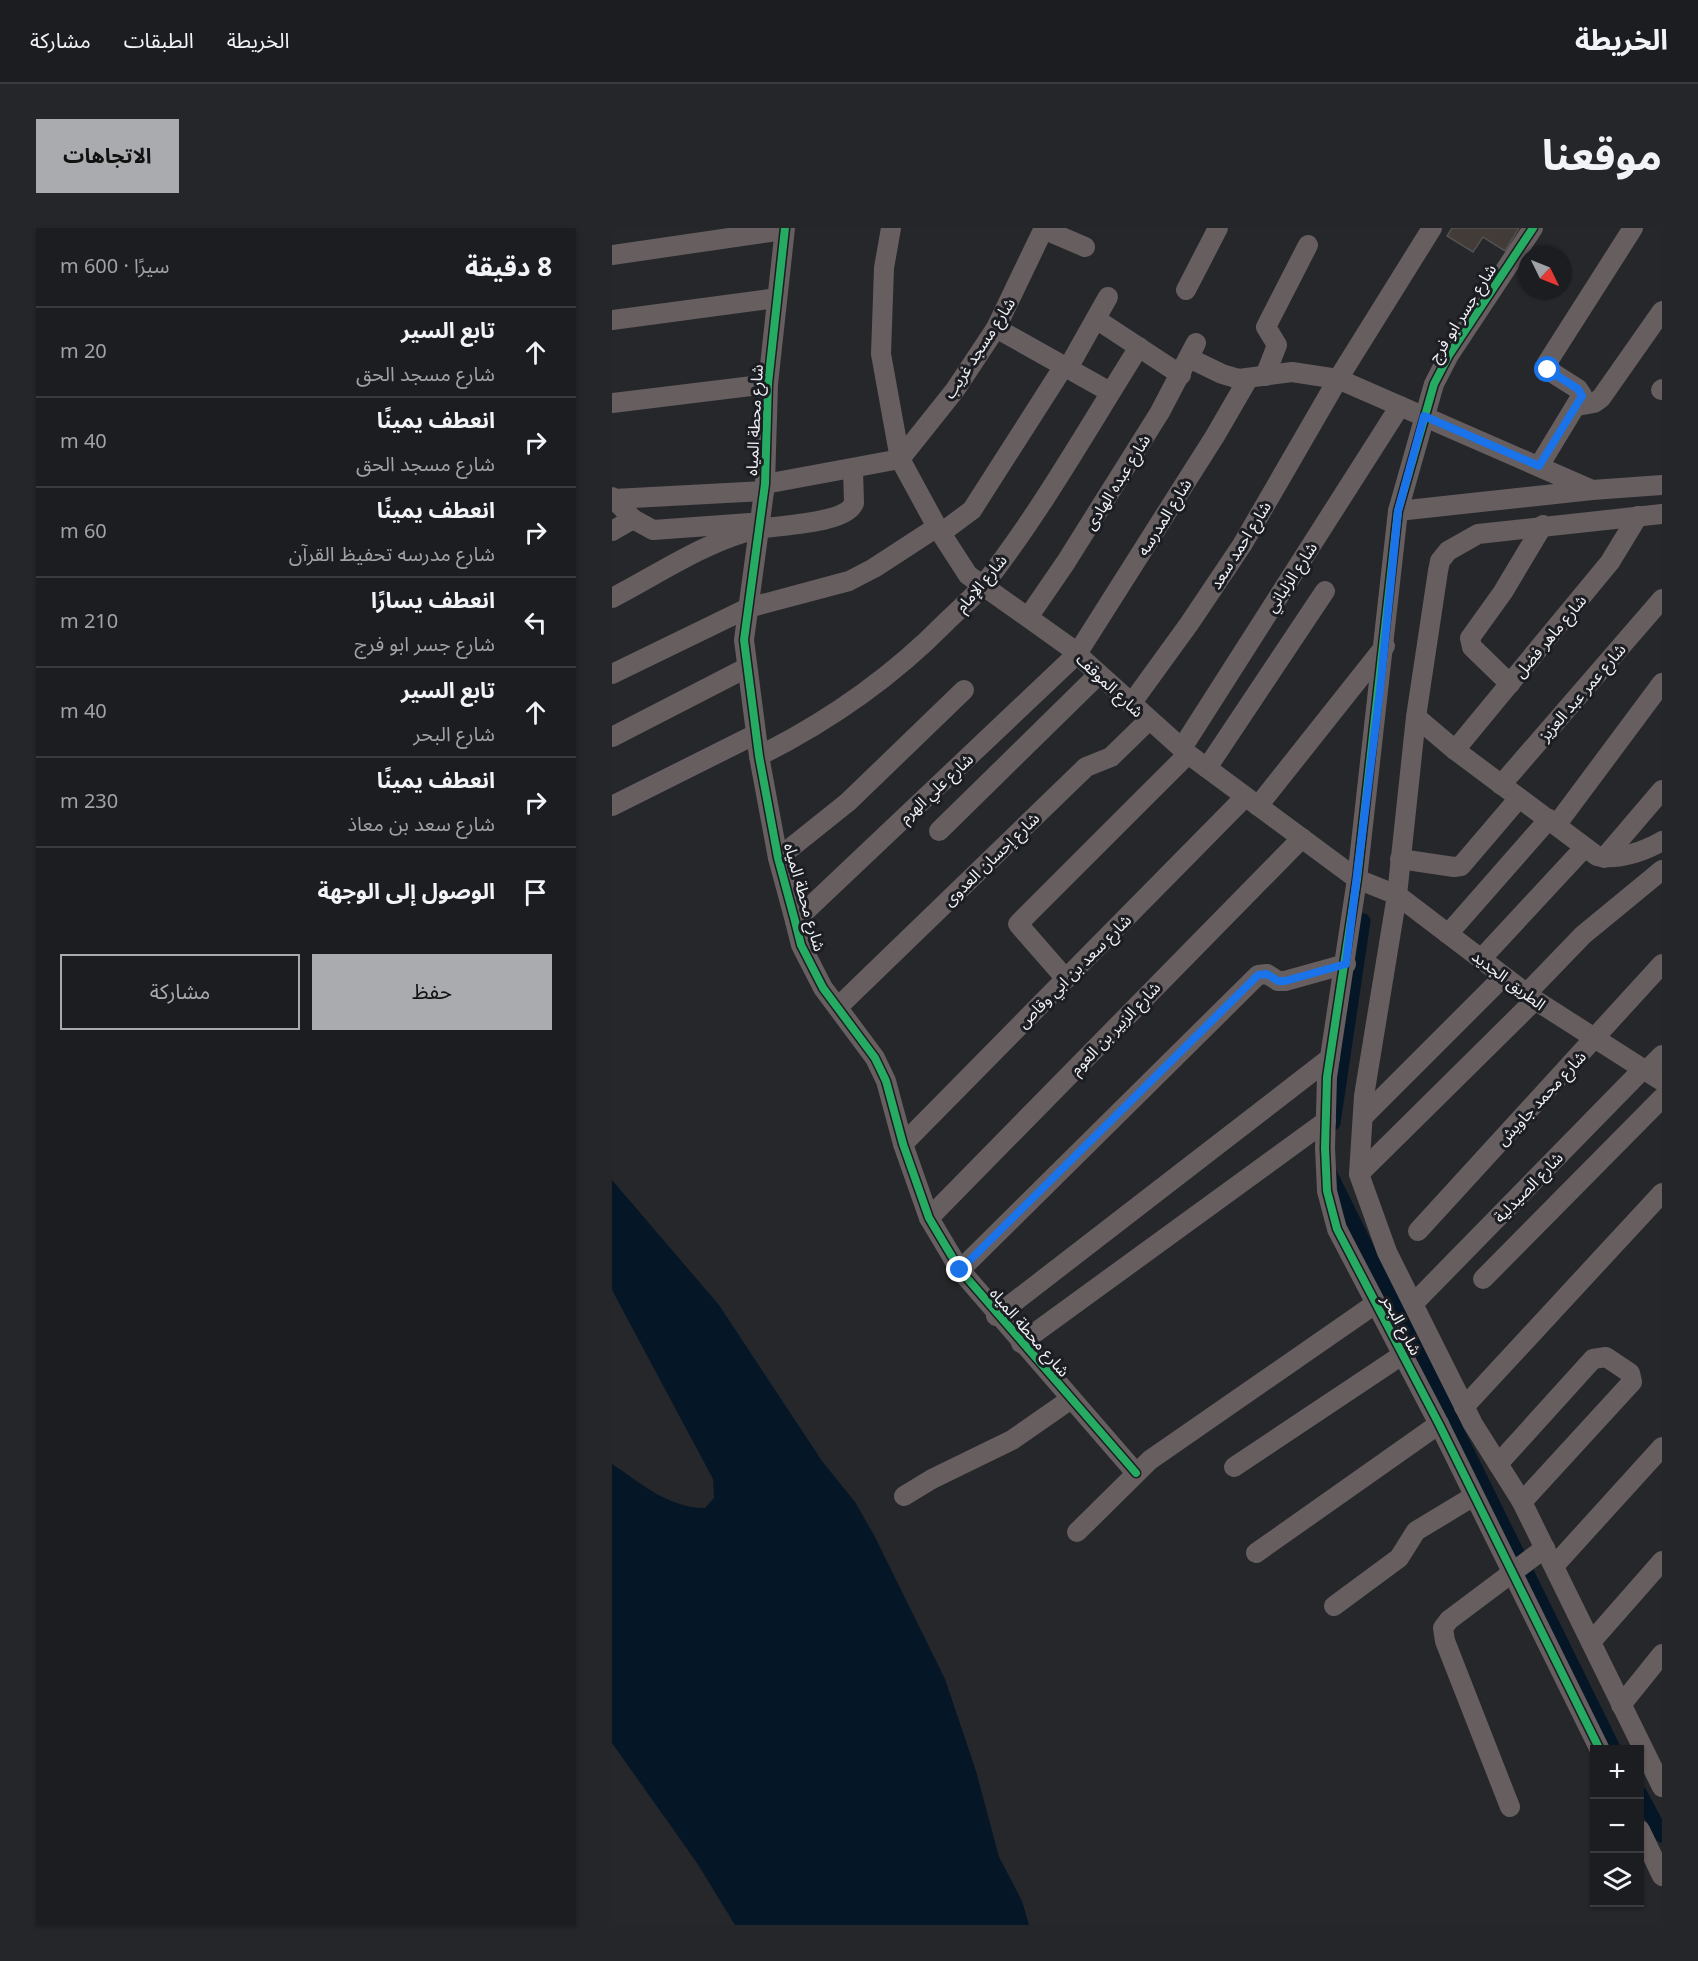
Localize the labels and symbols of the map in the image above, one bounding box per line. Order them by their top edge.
north arrow [1518,246,1572,300]
street label: شارع جسر ابو فرج [1419,257,1507,370]
street label: شارع مسجد غريب [934,290,1026,407]
route start [1534,356,1560,382]
street label: شارع محطة المياه [735,363,775,477]
street label: شارع عبده الهادى [1075,427,1161,538]
street label: شارع المدرسه [1127,472,1202,563]
street label: شارع احمد سعد [1200,494,1282,597]
street label: شارع الزلباني [1256,535,1328,620]
street label: شارع الإمام [946,546,1017,621]
street label: شارع ماهر فضل [1505,587,1597,687]
street label: شارع عمر عبد العزيز [1529,635,1636,751]
street label: شارع الموقف [1067,644,1152,727]
street label: شارع علي الهرم [891,744,983,833]
street label: شارع إحسان العدوى [935,804,1049,916]
street label: شارع محطة المياه [772,839,836,956]
street label: شارع سعد بن ابي وقاص [1009,906,1141,1038]
street label: الطريق الجديد [1463,941,1553,1021]
street label: شارع الزبير بن العوم [1061,973,1170,1084]
street label: شارع محمد جاويش [1488,1042,1596,1155]
street label: شارع الصيدلية [1485,1143,1573,1232]
route end [946,1256,972,1282]
street label: شارع محطة المياه [980,1279,1079,1386]
street label: شارع البحر [1370,1288,1431,1362]

